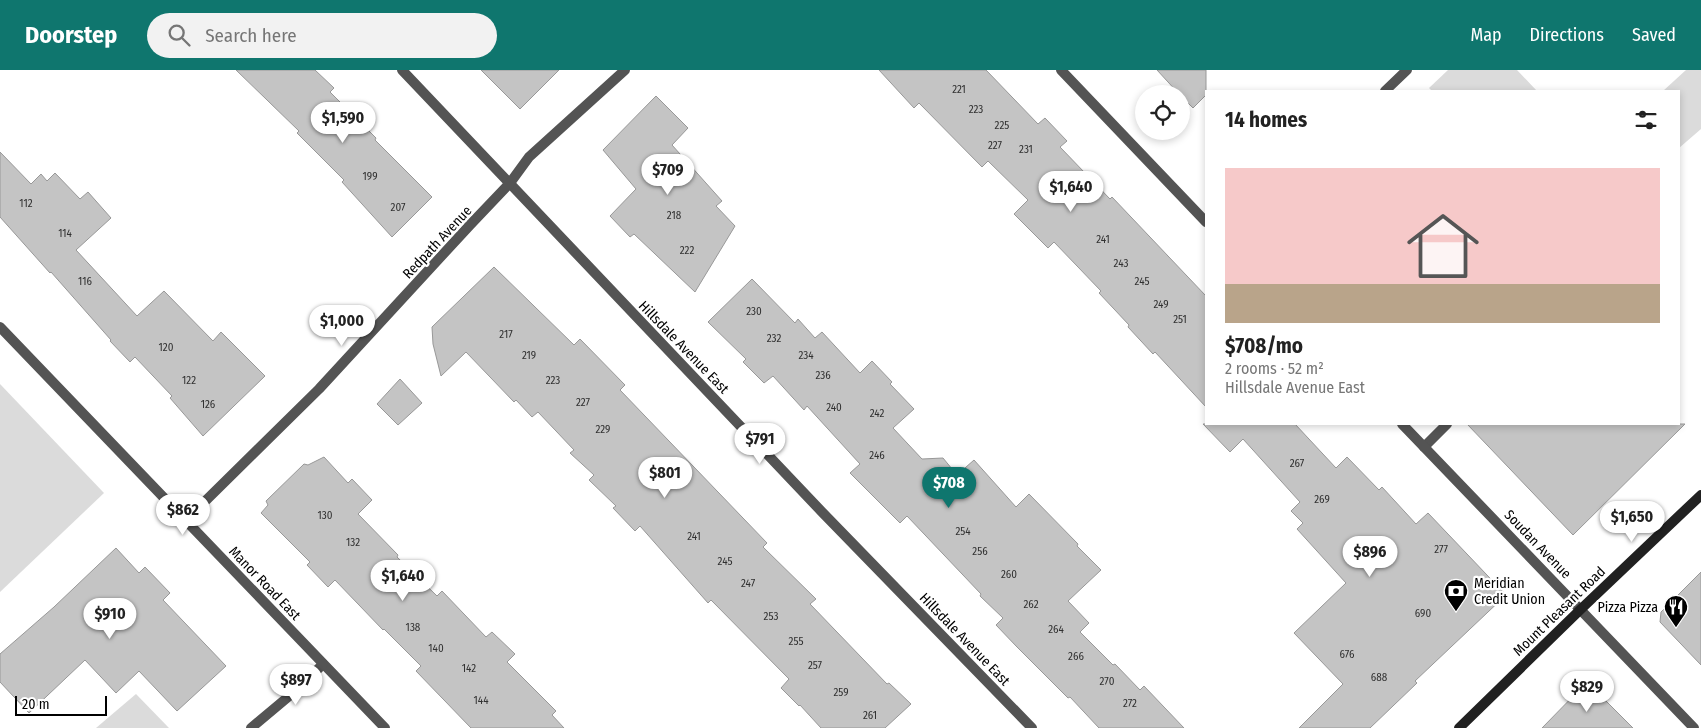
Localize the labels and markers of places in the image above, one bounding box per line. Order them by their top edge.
pin: $1,590 [302,102,384,144]
pin: $709 [638,154,698,196]
pin: $1,640 [1030,170,1112,213]
pin: $1,000 [301,304,383,347]
pin: $791 [730,422,790,465]
pin: $801 [635,456,695,499]
pin: $708 [919,466,979,509]
pin: $862 [153,494,213,536]
pin: $1,650 [1591,500,1673,543]
pin: $896 [1340,536,1400,578]
pin: $1,640 [362,560,444,602]
place label: Meridian Credit Union [1474,575,1545,608]
bank icon: Meridian Credit Union [1443,578,1469,612]
restaurant icon: Pizza Pizza [1663,594,1689,628]
pin: $910 [80,598,140,640]
place label: Pizza Pizza [1598,599,1658,616]
pin: $897 [266,664,326,706]
pin: $829 [1557,670,1617,713]

